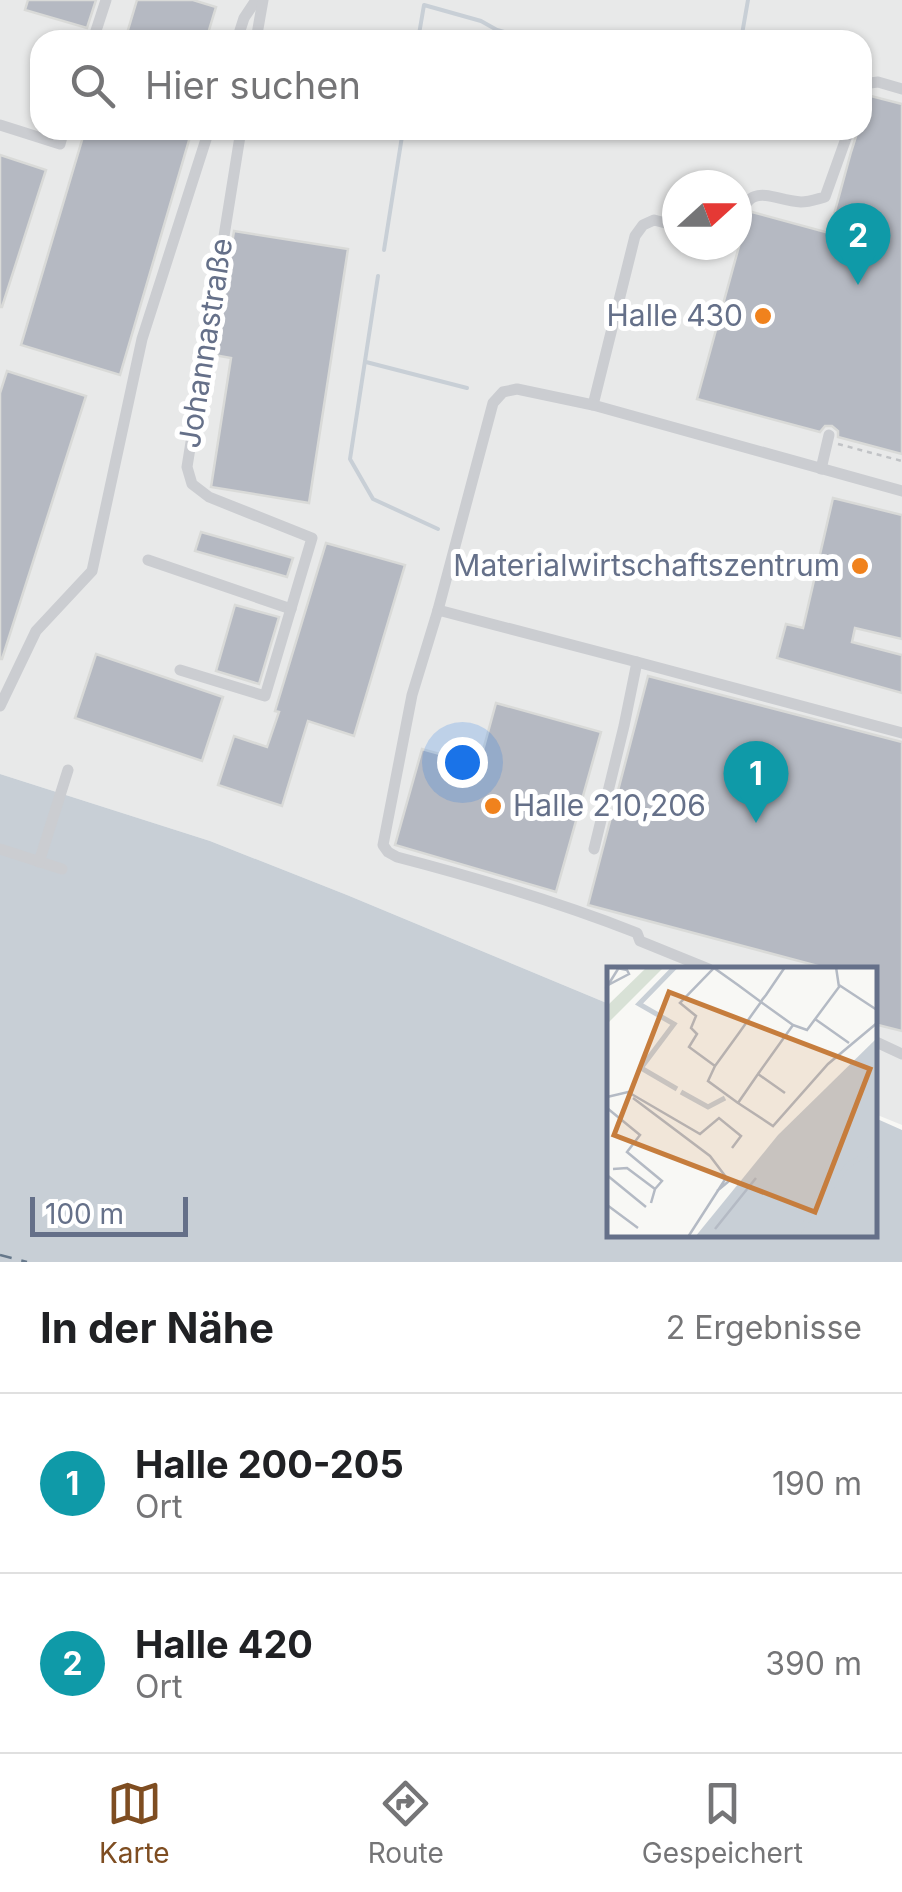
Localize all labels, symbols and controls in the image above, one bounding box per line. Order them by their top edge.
search box [30,30,872,140]
icon: search [65,58,120,113]
text: Hier suchen [145,62,361,108]
north arrow [662,170,752,260]
pin: 2 [826,202,890,285]
street label: Johannastraße [171,235,239,450]
place label: Halle 430 [607,297,743,333]
marker: Halle 430 [752,305,774,327]
place label: Materialwirtschaftszentrum [453,547,840,583]
marker: Materialwirtschaftszentrum [849,555,871,577]
your location [437,737,488,788]
pin: 1 [724,740,788,823]
place label: Halle 210,206 [513,787,706,823]
marker: Halle 210,206 [482,795,504,817]
inset map [607,967,877,1237]
scale bar [30,1192,188,1236]
text: 100 m [45,1197,124,1231]
text: In der Nähe [40,1302,274,1353]
text: 2 Ergebnisse [666,1308,862,1347]
text: Halle 200-205 [135,1441,404,1487]
text: 1 [66,1464,79,1503]
text: 190 m [772,1464,862,1503]
text: Ort [135,1487,182,1526]
text: Halle 420 [135,1621,313,1667]
text: 2 [62,1644,83,1683]
text: 390 m [765,1644,862,1683]
text: Ort [135,1667,182,1706]
tab: Karte [99,1776,170,1870]
tab: Route [368,1776,444,1870]
tab: Gespeichert [642,1776,803,1870]

